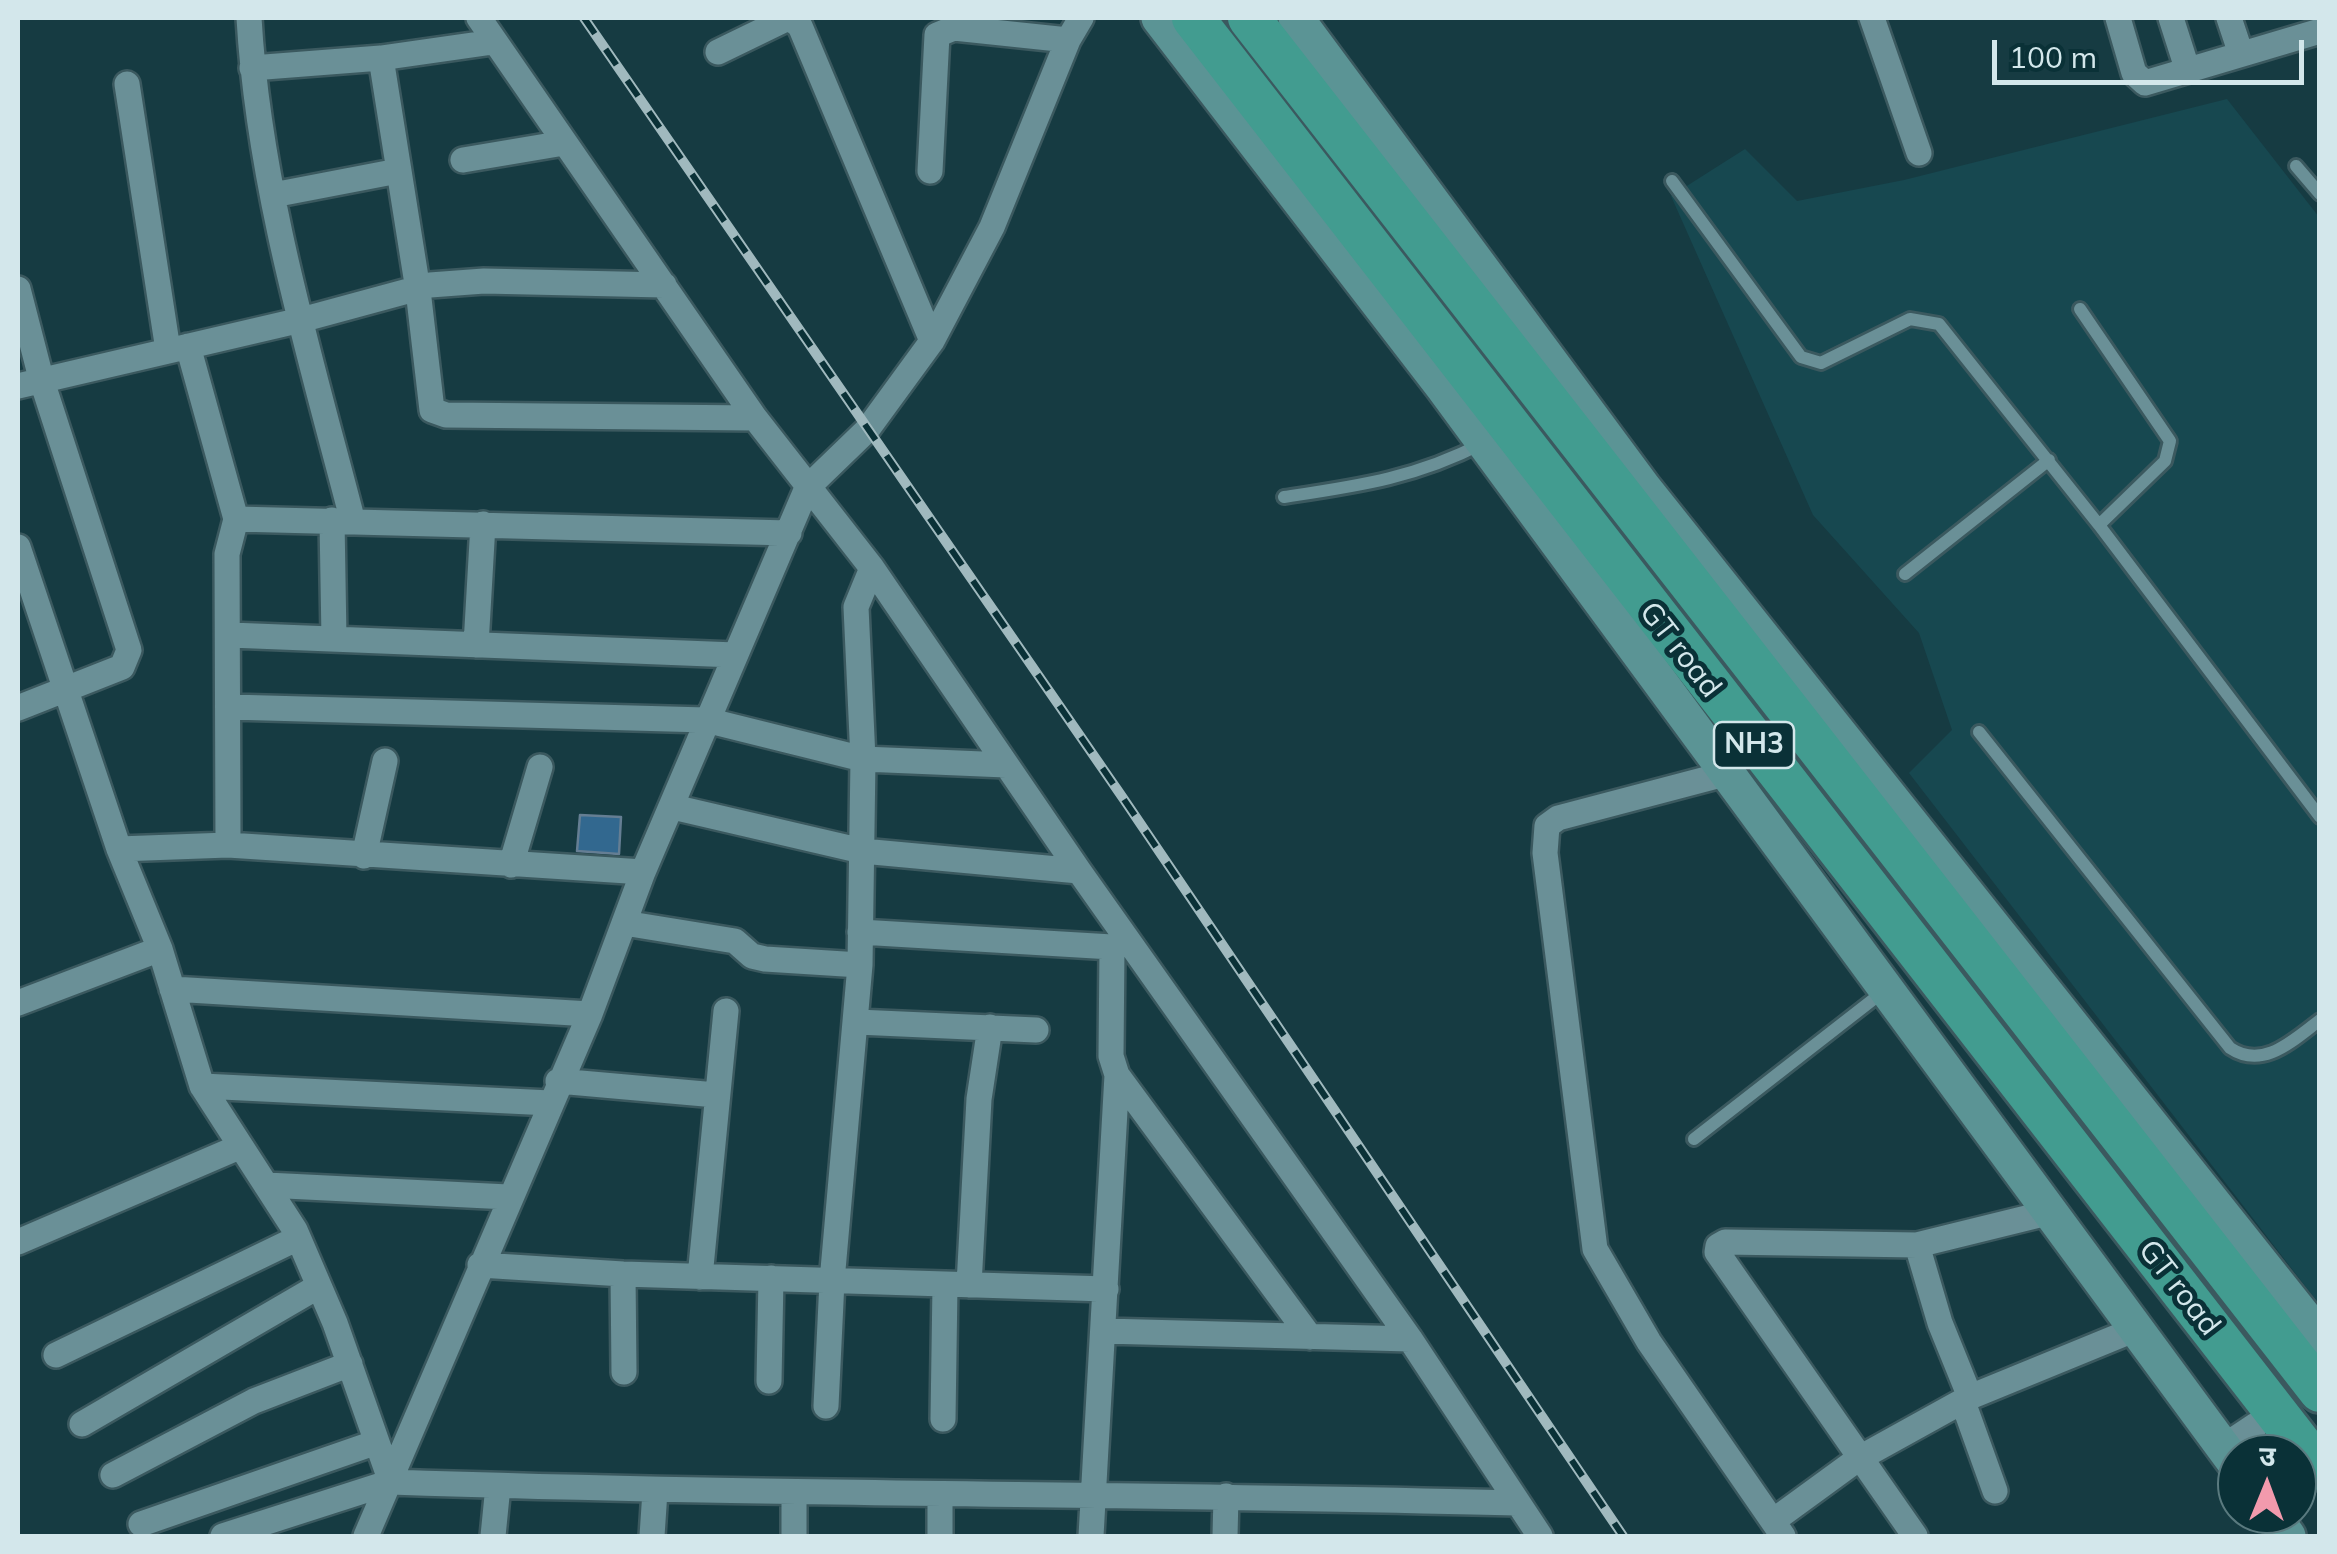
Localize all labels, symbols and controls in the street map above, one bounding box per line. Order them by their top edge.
scale bar [1997,20,2310,82]
text: 100 m [2009,38,2097,76]
street label: GT road [1632,595,1728,705]
road number: NH3 [1714,722,1794,768]
street label: GT road [2131,1233,2227,1343]
north arrow [2217,1434,2317,1534]
text: उ [2259,1438,2276,1473]

